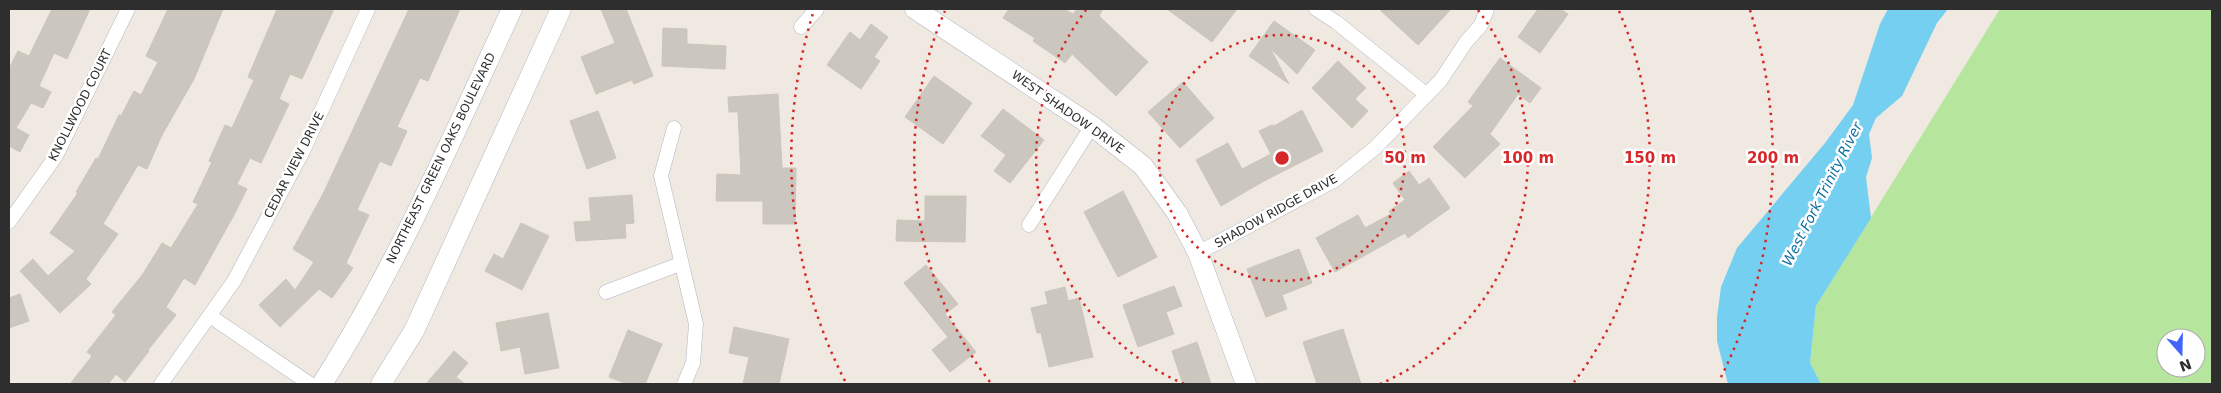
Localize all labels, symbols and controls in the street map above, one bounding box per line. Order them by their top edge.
street label: KNOLLWOOD COURT [46,46,115,163]
street label: NORTHEAST GREEN OAKS BOULEVARD [384,50,498,266]
street label: WEST SHADOW DRIVE [1009,68,1127,156]
street label: CEDAR VIEW DRIVE [261,110,327,220]
water label: West Fork Trinity River [1779,118,1866,268]
centre of rings [1273,149,1291,167]
text: 50 m [1384,149,1426,167]
text: 100 m [1502,149,1554,167]
text: 150 m [1624,149,1676,167]
text: 200 m [1747,149,1799,167]
street label: SHADOW RIDGE DRIVE [1212,171,1340,251]
north arrow [2156,328,2206,378]
text: N [2177,356,2194,375]

